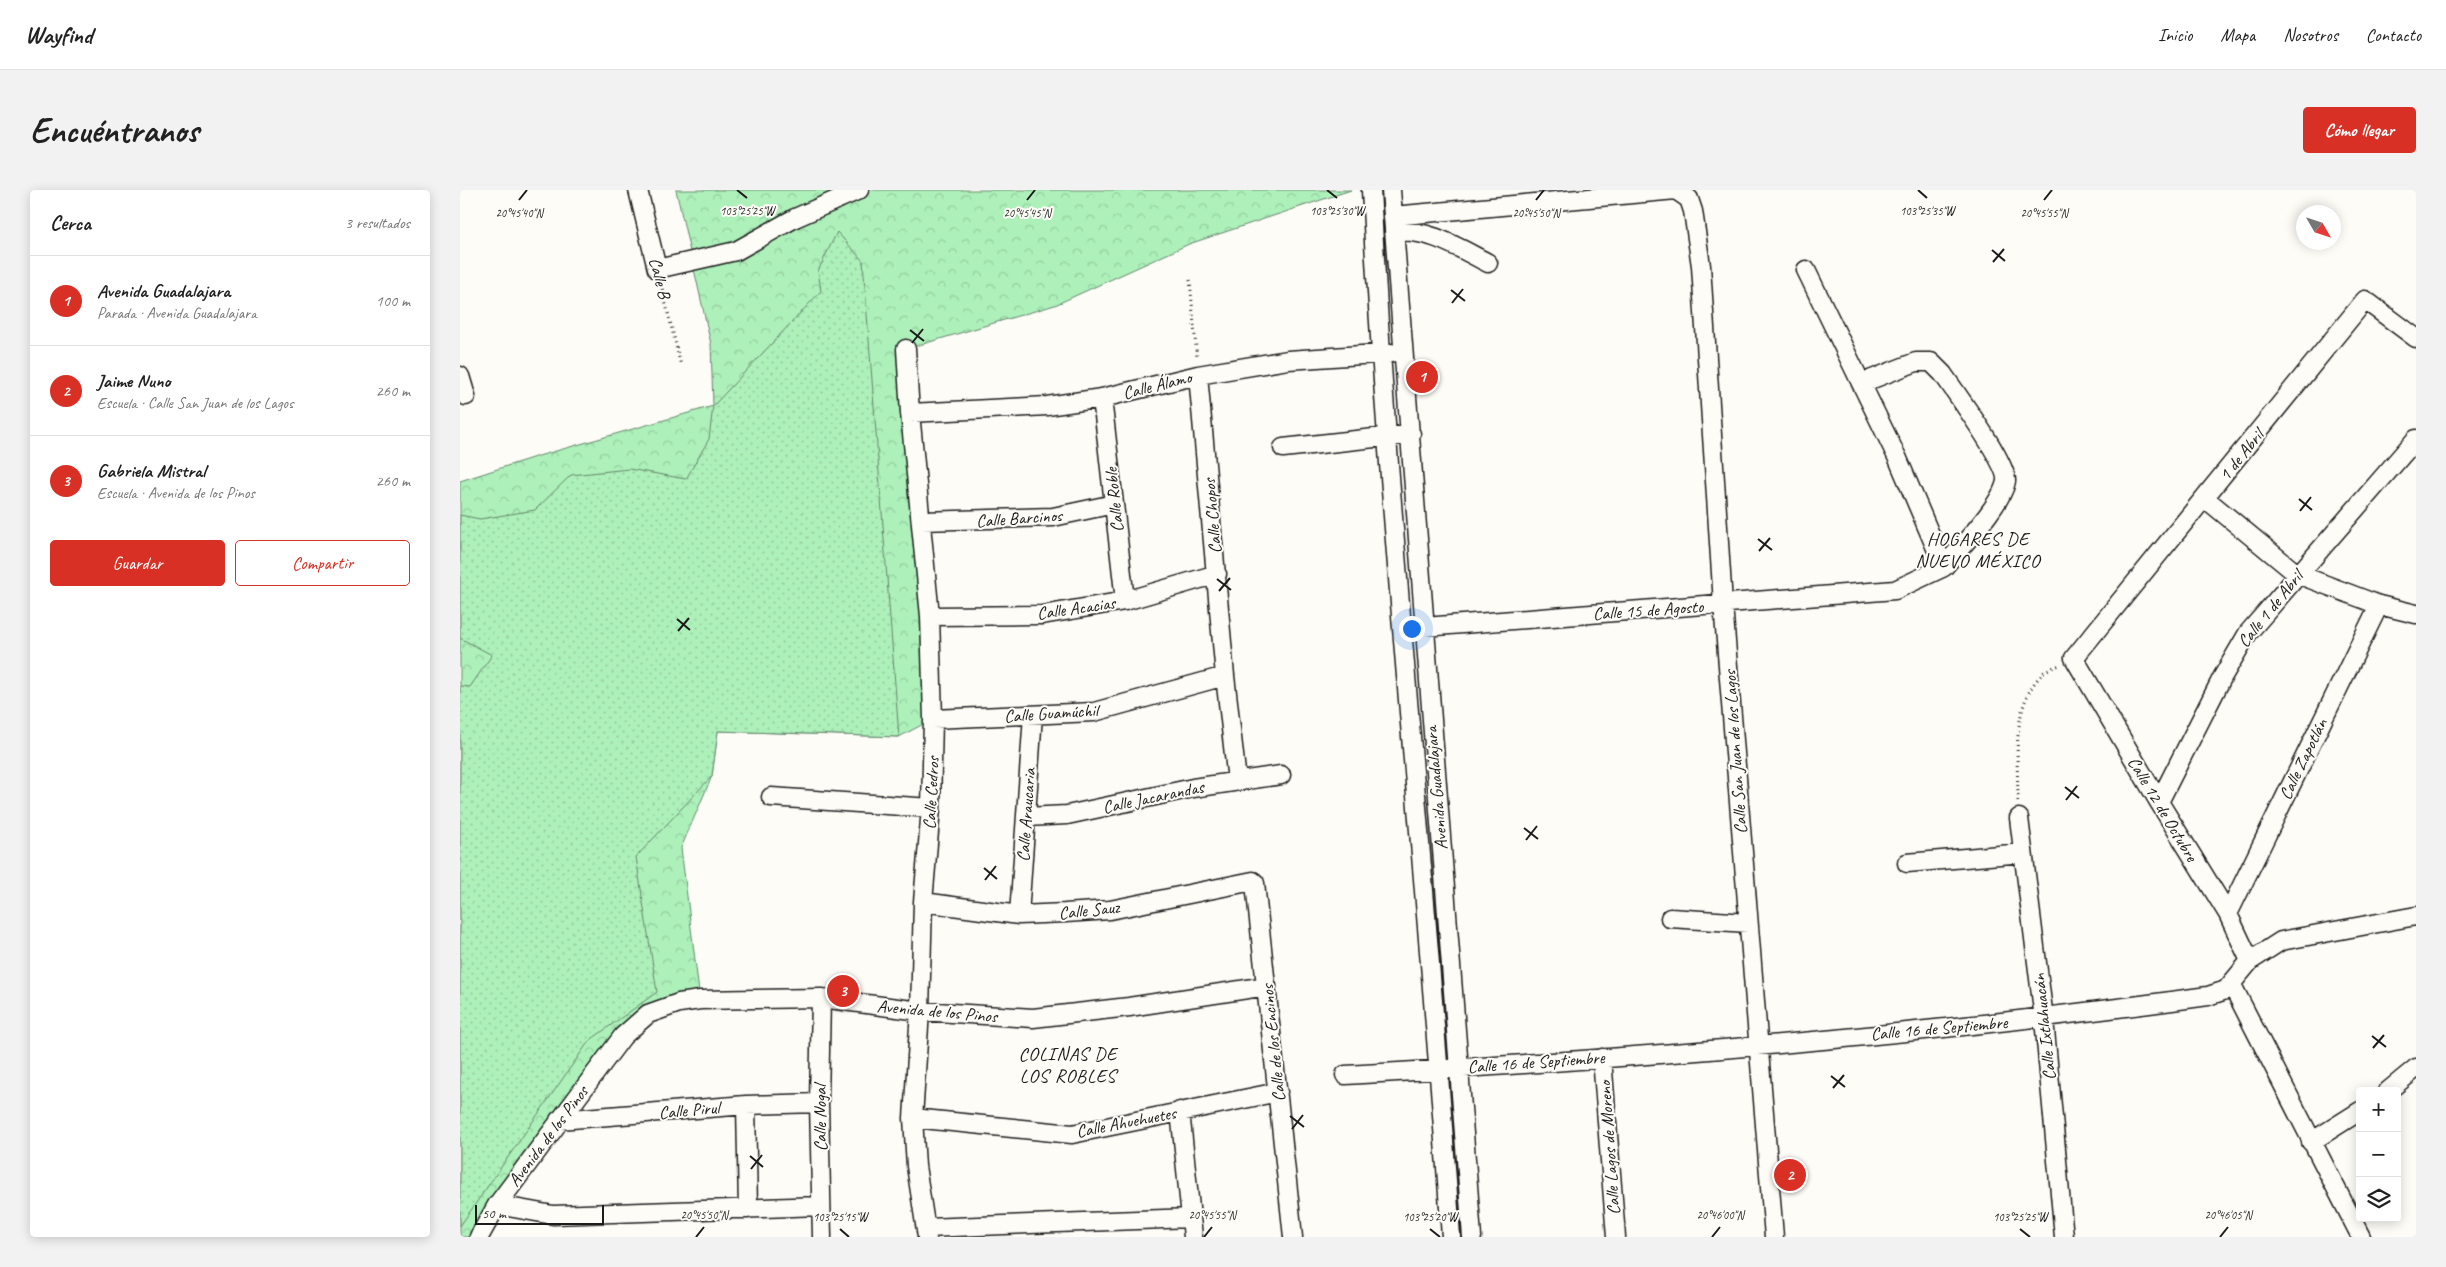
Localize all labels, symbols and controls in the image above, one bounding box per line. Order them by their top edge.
text: Wayfind [25,20,92,50]
text: Inicio [2158,24,2192,46]
text: Mapa [2220,24,2255,46]
text: Nosotros [2283,24,2338,46]
text: Contacto [2366,24,2421,46]
button: Cómo llegar [2303,107,2416,153]
text: Encuéntranos [30,108,199,153]
text: 103°25'25"W [720,203,776,219]
text: 103°25'30"W [1310,203,1366,219]
text: 103°25'35"W [1900,203,1956,219]
text: 20°45'40"N [495,205,544,221]
text: 20°45'45"N [1003,205,1052,221]
text: 20°45'50"N [1512,205,1561,221]
text: 20°45'55"N [2020,205,2069,221]
north arrow [2296,205,2341,250]
text: Cerca [50,210,91,236]
text: 3 resultados [345,213,410,233]
street label: Calle B [644,255,676,303]
text: Avenida Guadalajara [97,279,230,303]
text: 1 [62,291,70,311]
text: 100 m [376,291,410,311]
text: Parada · Avenida Guadalajara [97,303,257,323]
pin: 1 [1406,358,1438,396]
street label: Calle Álamo [1120,365,1195,404]
text: Jaime Nuno [97,369,170,393]
text: 2 [62,381,70,401]
text: 260 m [376,381,410,401]
text: Escuela · Calle San Juan de los Lagos [97,393,293,413]
street label: 1 de Abril [2214,423,2270,485]
text: Gabriela Mistral [97,459,205,483]
street label: Calle Roble [1100,466,1128,533]
text: 3 [62,471,70,491]
text: 260 m [376,471,410,491]
street label: Calle Chopos [1198,476,1226,554]
text: Escuela · Avenida de los Pinos [97,483,255,503]
street label: Calle Barcinos [975,504,1065,532]
district label: HOGARES DE NUEVO MÉXICO [1915,527,2042,573]
button: Guardar [50,540,225,586]
button: Compartir [235,540,410,586]
street label: Calle 1 de Abril [2232,564,2309,652]
street label: Calle Acacias [1035,591,1118,624]
street label: Calle 15 de Agosto [1592,595,1706,625]
your location [1399,616,1425,642]
street label: Calle San Juan de los Lagos [1718,668,1752,835]
street label: Calle Guamúchil [1003,699,1102,727]
street label: Calle Zapotlán [2274,714,2332,803]
street label: Avenida Guadalajara [1420,724,1452,851]
street label: Calle 12 de Octubre [2123,753,2204,866]
street label: Calle Cedros [918,754,944,830]
street label: Calle Araucaria [1012,766,1040,862]
street label: Calle Jacarandas [1101,775,1207,818]
street label: Calle Sauz [1057,896,1122,924]
pin: 3 [827,972,859,1010]
street label: Calle Ixtlahuacán [2027,972,2061,1081]
street label: Calle de los Encinos [1256,981,1290,1103]
street label: Avenida de los Pinos [876,995,1000,1027]
street label: Calle 16 de Septiembre [1870,1011,2009,1045]
district label: COLINAS DE LOS ROBLES [1019,1042,1119,1088]
street label: Calle 16 de Septiembre [1467,1046,1606,1078]
street label: Calle Lagos de Moreno [1593,1079,1625,1216]
street label: Avenida de los Pinos [503,1080,594,1191]
street label: Calle Nogal [809,1082,831,1151]
map controls [2356,1087,2401,1222]
button: + [2356,1087,2401,1132]
street label: Calle Pirul [658,1096,723,1124]
street label: Calle Ahuehuetes [1074,1101,1180,1142]
button: − [2356,1132,2401,1177]
pin: 2 [1774,1156,1806,1194]
button: layers [2356,1177,2401,1222]
scale bar [475,1202,604,1225]
text: 50 m [482,1205,506,1222]
text: 20°45'50"N [680,1207,729,1223]
text: 20°45'55"N [1188,1207,1237,1223]
text: 20°46'00"N [1696,1207,1745,1223]
text: 20°46'05"N [2204,1207,2253,1223]
text: 103°25'15"W [813,1209,869,1225]
text: 103°25'20"W [1403,1209,1459,1225]
text: 103°25'25"W [1993,1209,2049,1225]

